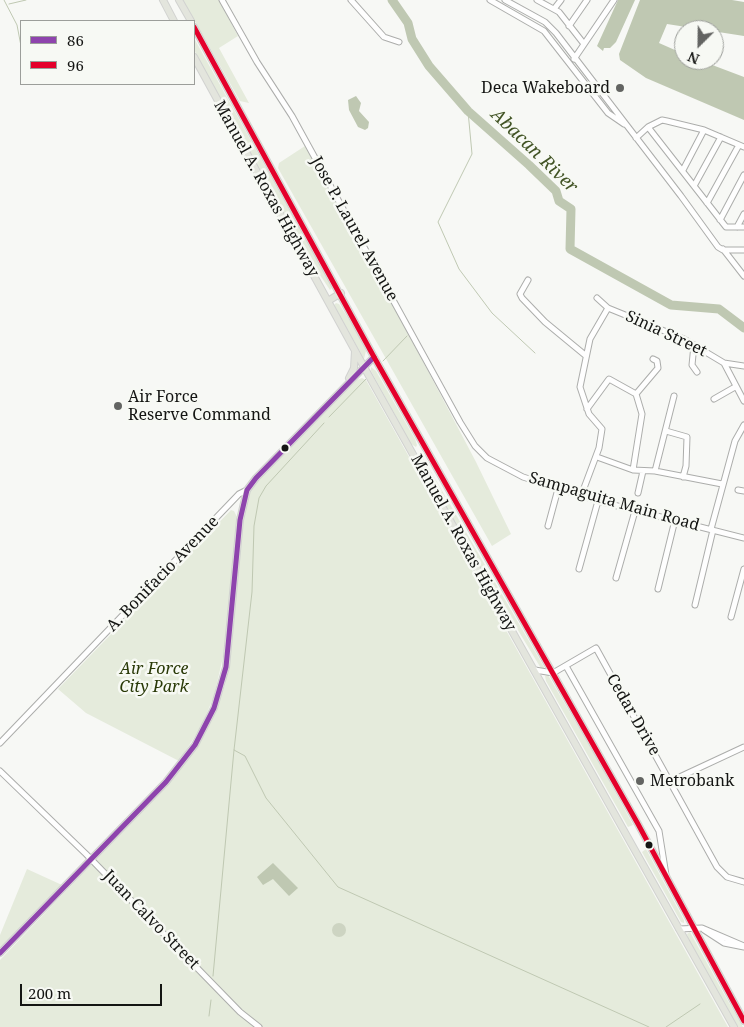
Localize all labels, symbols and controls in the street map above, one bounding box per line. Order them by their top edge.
legend [20,20,195,85]
north arrow [674,20,724,70]
text: 86 [67,30,84,50]
text: N [685,47,702,69]
text: 96 [67,55,84,75]
place label: Deca Wakeboard [481,78,610,98]
marker: Deca Wakeboard [614,82,626,94]
street label: Manuel A. Roxas Highway [209,97,323,281]
water label: Abacan River [486,104,582,198]
street label: Jose P. Laurel Avenue [306,153,402,305]
street label: Sinia Street [622,307,710,361]
place label: Air Force Reserve Command [128,387,271,425]
marker: Air Force Reserve Command [112,400,124,412]
unlabelled marker [280,443,290,453]
street label: Manuel A. Roxas Highway [406,451,520,635]
street label: Sampaguita Main Road [527,468,701,536]
street label: A. Bonifacio Avenue [103,512,223,636]
park label: Air Force City Park [119,659,189,697]
street label: Cedar Drive [602,671,664,759]
place label: Metrobank [650,771,734,791]
marker: Metrobank [634,775,646,787]
unlabelled marker [644,840,654,850]
street label: Juan Calvo Street [99,866,203,974]
scale bar [22,974,165,1006]
text: 200 m [28,983,71,1003]

